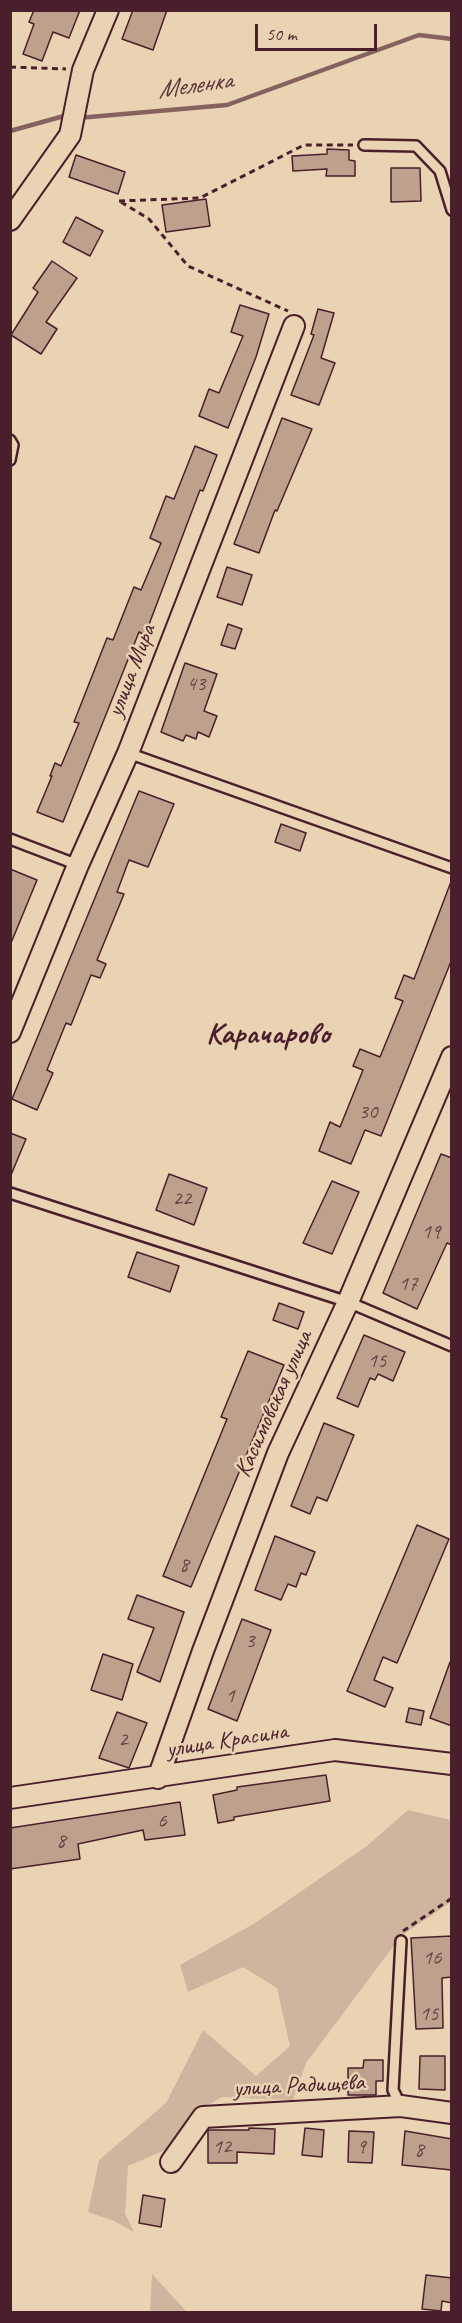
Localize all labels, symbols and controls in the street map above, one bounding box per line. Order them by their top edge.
scale bar [258,12,380,50]
text: 50 m [266,23,297,45]
water label: Меленка [156,65,234,107]
street label: улица Мира [101,621,163,721]
house number: 43 [187,671,205,697]
district label: Карачарово [206,1017,330,1053]
house number: 30 [359,1099,377,1125]
house number: 22 [173,1186,191,1212]
house number: 19 [422,1219,440,1245]
house number: 17 [399,1271,417,1297]
street label: Касимовская улица [229,1326,319,1482]
house number: 15 [368,1348,386,1374]
house number: 8 [179,1552,189,1578]
house number: 3 [245,1628,255,1654]
house number: 1 [225,1683,235,1709]
street label: улица Красина [164,1717,290,1765]
house number: 2 [118,1727,128,1753]
house number: 6 [157,1808,167,1834]
house number: 8 [56,1828,66,1854]
house number: 16 [423,1945,441,1971]
house number: 15 [420,2001,438,2027]
street label: улица Радищева [233,2068,365,2104]
house number: 12 [213,2134,231,2160]
house number: 9 [356,2134,366,2160]
house number: 8 [414,2137,424,2163]

